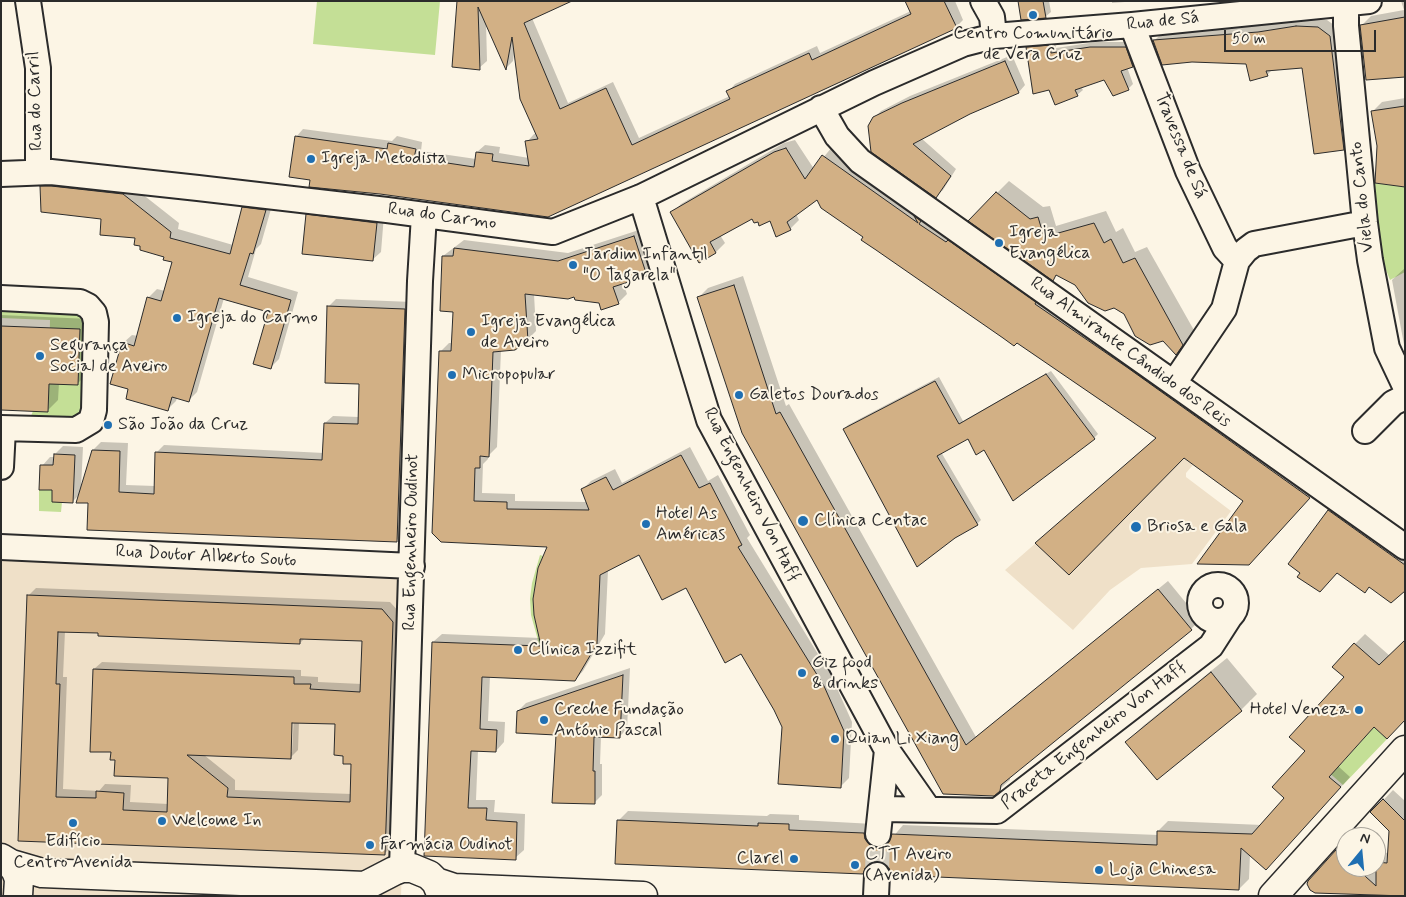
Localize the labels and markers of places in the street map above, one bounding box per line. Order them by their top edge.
marker: Centro Comunitário de Vera Cruz [1027,9,1039,21]
place label: Centro Comunitário de Vera Cruz [953,23,1113,66]
place label: Igreja Metodista [321,148,447,170]
marker: Igreja Metodista [305,153,317,165]
place label: Igreja Evangélica [1009,222,1091,264]
marker: Igreja Evangélica [993,237,1005,249]
place label: Jardim Infantil "O Tagarela" [583,244,708,286]
marker: Jardim Infantil "O Tagarela" [567,259,579,271]
place label: Igreja do Carmo [187,307,318,329]
place label: Igreja Evangélica de Aveiro [481,311,616,354]
marker: Igreja do Carmo [171,312,183,324]
marker: Igreja Evangélica de Aveiro [465,326,477,338]
place label: Segurança Social de Aveiro [50,335,168,378]
marker: Segurança Social de Aveiro [34,350,46,362]
place label: Micropopular [462,364,556,386]
marker: Micropopular [446,369,458,381]
place label: Galetos Dourados [749,384,879,406]
marker: Galetos Dourados [733,389,745,401]
place label: São João da Cruz [118,414,248,436]
marker: São João da Cruz [102,419,114,431]
place label: Hotel As Américas [656,503,725,546]
place label: Clínica Centac [814,510,927,532]
marker: Clínica Centac [796,514,810,528]
place label: Briosa e Gala [1147,516,1247,538]
marker: Hotel As Américas [640,518,652,530]
marker: Briosa e Gala [1129,520,1143,534]
place label: Clínica Izzifit [528,639,637,661]
marker: Clínica Izzifit [512,644,524,656]
place label: Giz food & drinks [812,652,878,694]
marker: Giz food & drinks [796,667,808,679]
place label: Creche Fundação António Pascal [554,699,684,742]
place label: Hotel Veneza [1250,699,1349,721]
marker: Hotel Veneza [1353,704,1365,716]
marker: Creche Fundação António Pascal [538,714,550,726]
place label: Quian Li Xiang [845,728,959,750]
marker: Quian Li Xiang [829,733,841,745]
place label: Welcome In [172,810,261,832]
marker: Welcome In [156,815,168,827]
marker: Edifício Centro Avenida [67,817,79,829]
place label: Edifício Centro Avenida [13,831,133,874]
place label: Farmácia Oudinot [380,834,513,856]
marker: Farmácia Oudinot [364,839,376,851]
place label: CTT Aveiro (Avenida) [865,844,952,886]
place label: Clarel [737,848,784,870]
marker: Clarel [788,853,800,865]
marker: CTT Aveiro (Avenida) [849,859,861,871]
place label: Loja Chinesa [1109,859,1216,881]
marker: Loja Chinesa [1093,864,1105,876]

